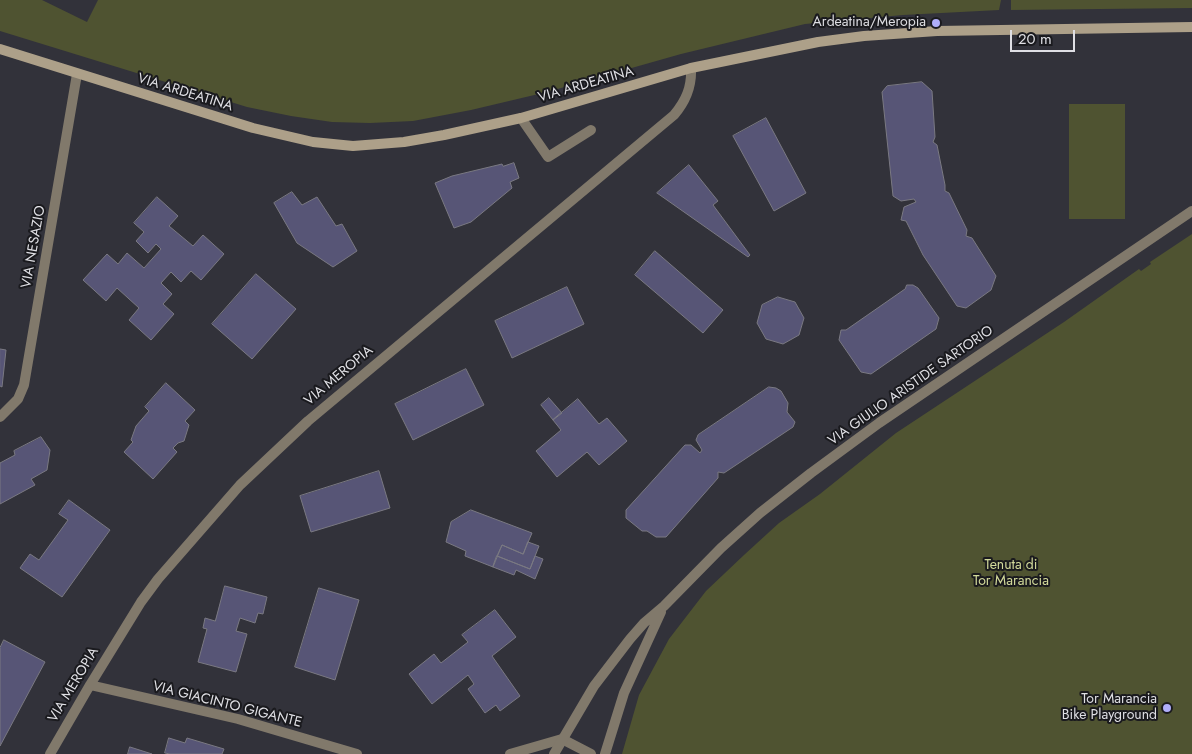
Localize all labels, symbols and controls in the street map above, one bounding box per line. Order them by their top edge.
place label: Ardeatina/Meropia [813,15,926,31]
marker: Ardeatina/Meropia [930,17,942,29]
scale bar [1012,20,1077,52]
text: 20 m [1018,28,1052,50]
street label: VIA ARDEATINA [536,63,636,107]
street label: VIA ARDEATINA [135,71,235,115]
street label: VIA NESAZIO [18,204,50,290]
street label: VIA GIULIO ARISTIDE SARTORIO [825,322,997,450]
street label: VIA MEROPIA [301,342,377,410]
park label: Tenuta di Tor Marancia [973,558,1049,590]
street label: VIA MEROPIA [45,645,103,725]
street label: VIA GIACINTO GIGANTE [151,678,303,732]
place label: Tor Marancia Bike Playground [1062,692,1157,724]
marker: Tor Marancia Bike Playground [1161,702,1173,714]

